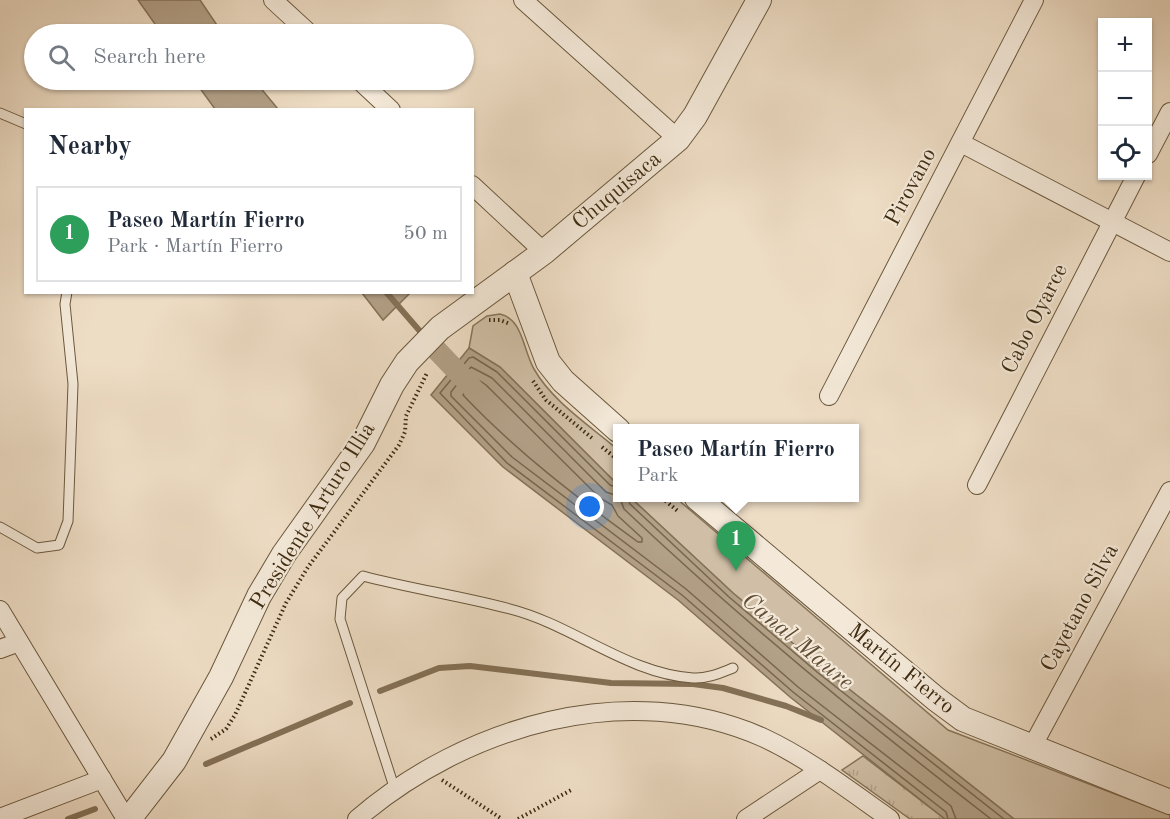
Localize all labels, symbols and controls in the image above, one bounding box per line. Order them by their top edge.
map controls [1098,18,1152,180]
button: + [1098,18,1152,72]
search box [24,24,474,90]
icon: search [45,41,78,74]
text: Search here [93,46,206,68]
button: − [1098,72,1152,126]
button: locate [1098,126,1152,180]
text: Nearby [48,134,132,160]
street label: Pirovano [881,145,941,229]
street label: Chuquisaca [569,148,666,234]
text: Paseo Martín Fierro [107,210,305,232]
text: 1 [64,224,75,244]
text: 50 m [403,224,448,244]
text: Park · Martín Fierro [107,237,283,257]
street label: Cabo Oyarce [998,261,1072,377]
street label: Presidente Arturo Illia [246,419,380,613]
popup [613,424,859,502]
text: Paseo Martín Fierro [637,439,835,461]
text: Park [637,466,678,486]
your location [575,492,604,521]
pin: 1 [716,522,756,571]
street label: Cayetano Silva [1037,541,1123,675]
water label: Canal Maure [737,589,857,695]
street label: Martín Fierro [844,620,958,718]

